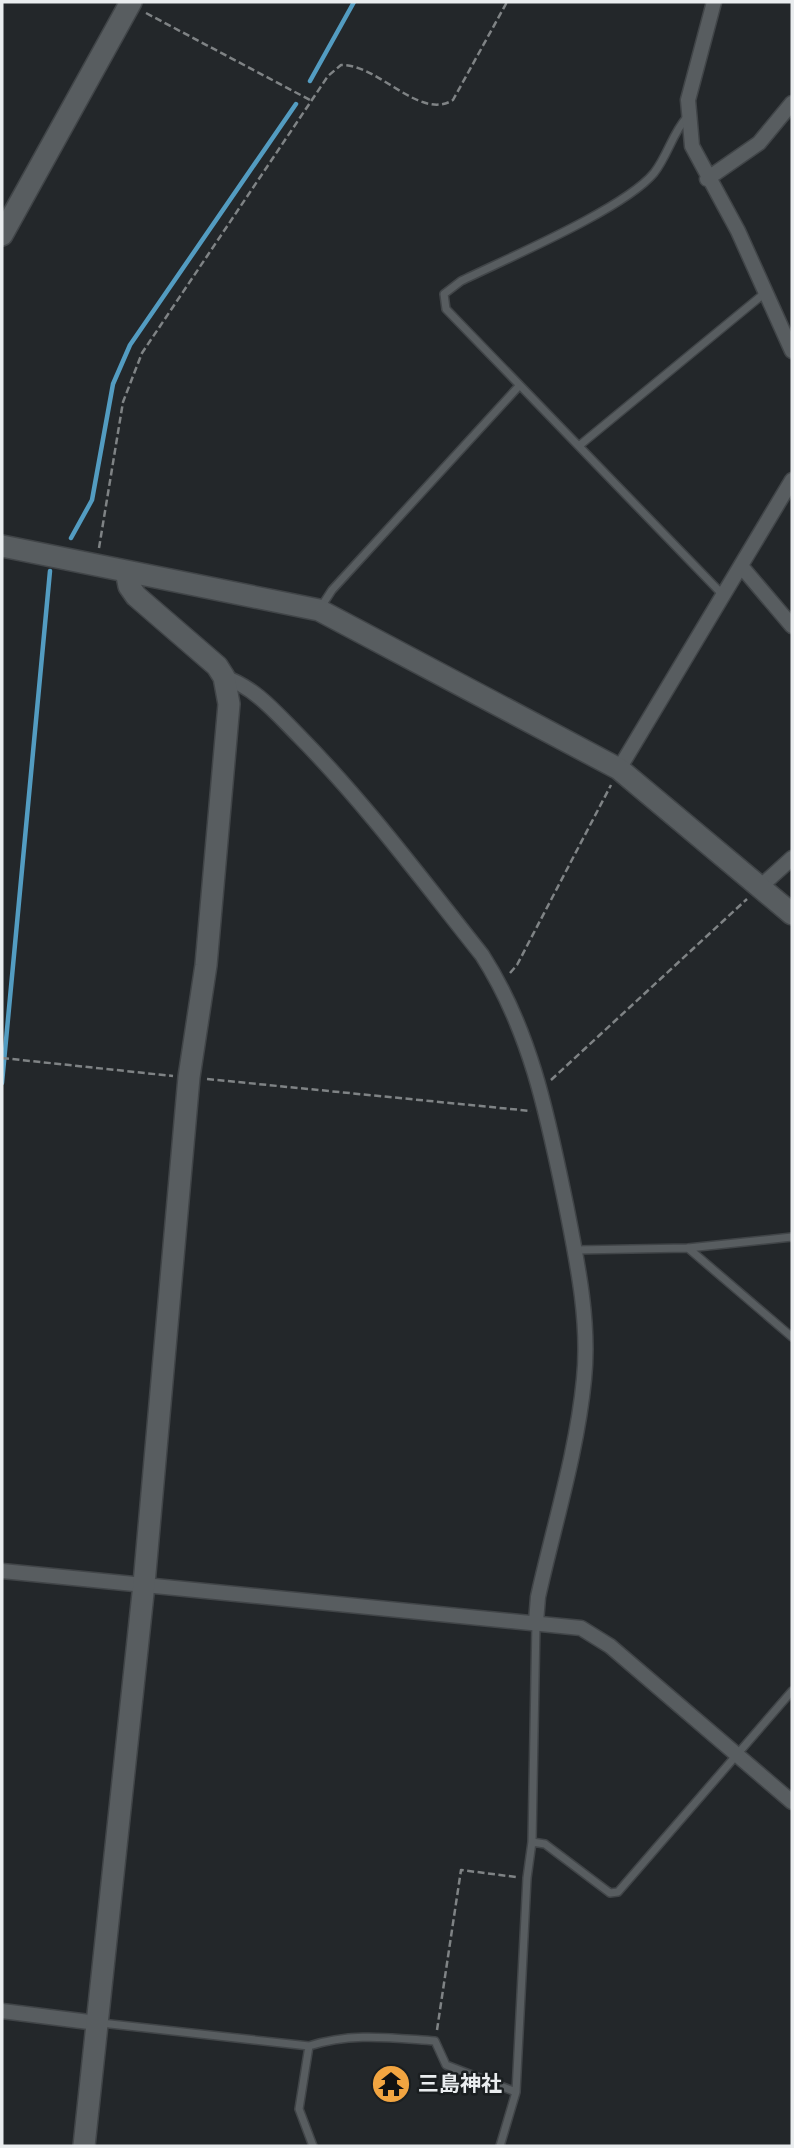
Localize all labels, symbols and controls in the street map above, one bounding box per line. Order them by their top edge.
temple icon: 三島神社 [370,2063,412,2105]
place label: 三島神社 [418,2072,502,2096]

